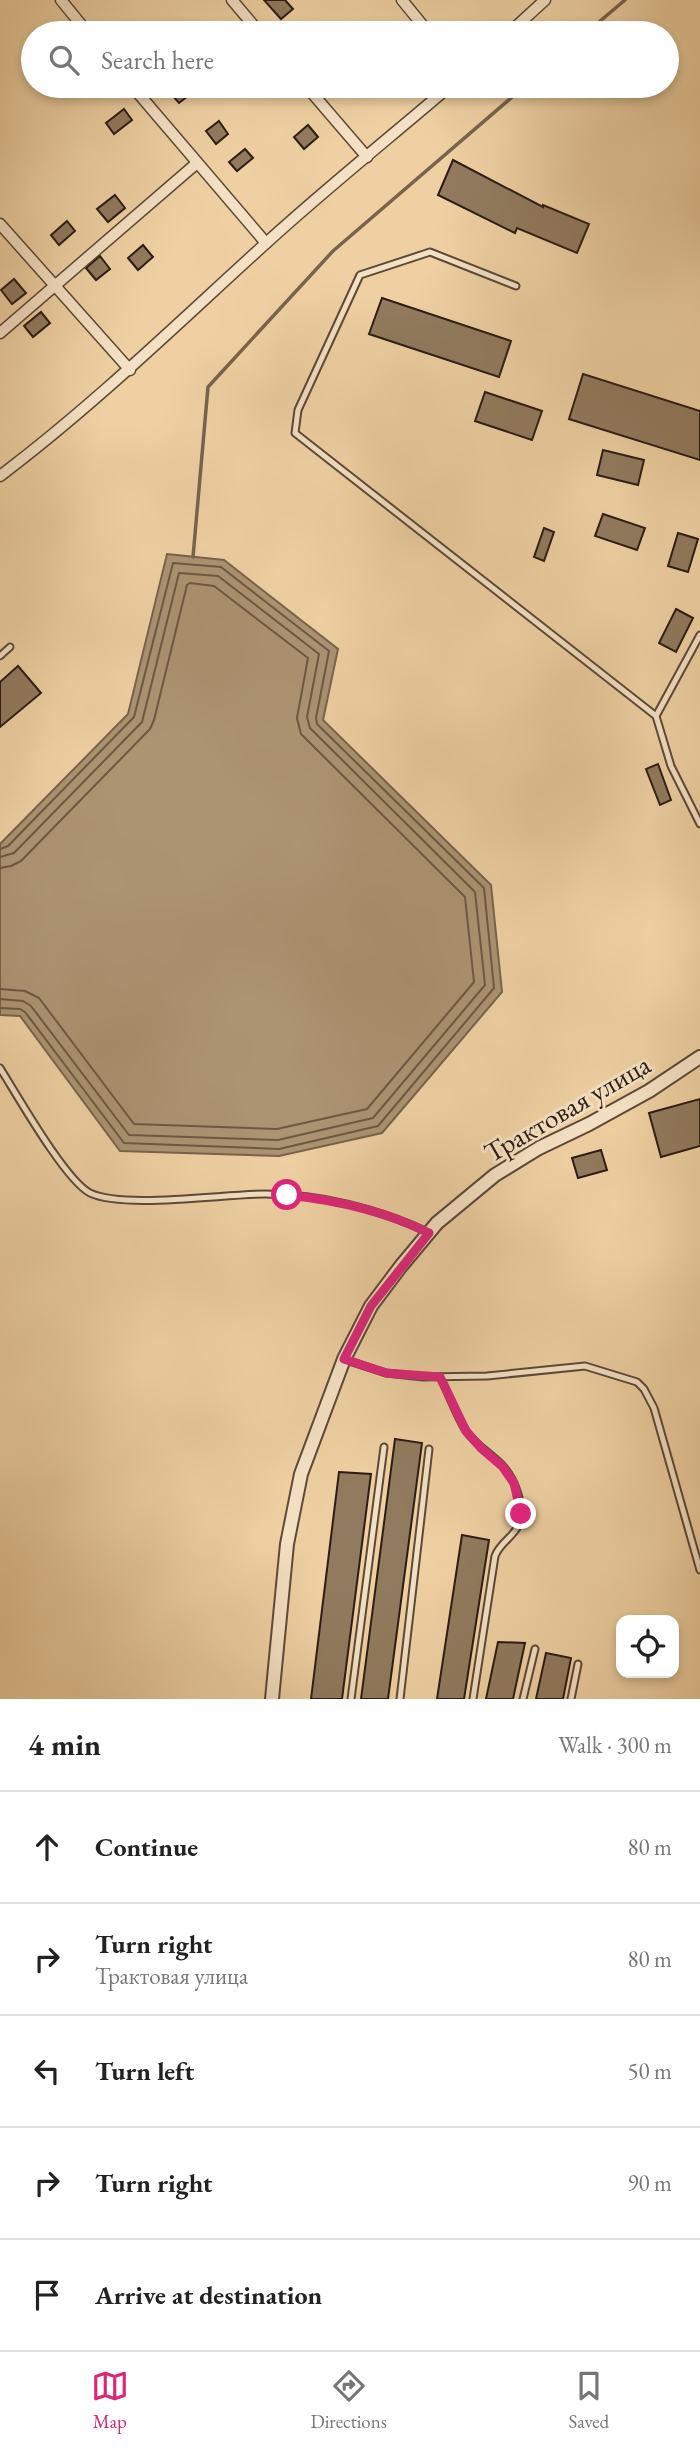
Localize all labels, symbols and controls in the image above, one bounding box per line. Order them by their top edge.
search box [21,21,679,98]
icon: search [45,41,83,79]
text: Search here [101,43,214,77]
street label: Трактовая улица [477,1045,657,1170]
route start [271,1179,302,1210]
route end [505,1498,536,1529]
map controls [616,1615,679,1678]
button: locate [616,1615,679,1678]
text: 4 min [28,1725,101,1764]
text: Walk · 300 m [558,1730,672,1760]
icon: ahead [28,1828,66,1866]
text: Continue [95,1830,198,1864]
text: 80 m [627,1832,672,1862]
text: Turn right [95,1927,213,1961]
icon: right [28,1940,66,1978]
text: 80 m [627,1944,672,1974]
text: Трактовая улица [95,1961,248,1991]
icon: left [28,2052,66,2090]
text: Turn left [95,2054,194,2088]
text: 50 m [627,2056,672,2086]
icon: right [28,2164,66,2202]
text: Turn right [95,2166,213,2200]
text: 90 m [627,2168,672,2198]
icon: arrive [28,2276,66,2314]
text: Arrive at destination [95,2278,322,2312]
tab: Map [91,2367,129,2434]
tab: Directions [310,2367,387,2434]
tab: Saved [568,2367,609,2434]

